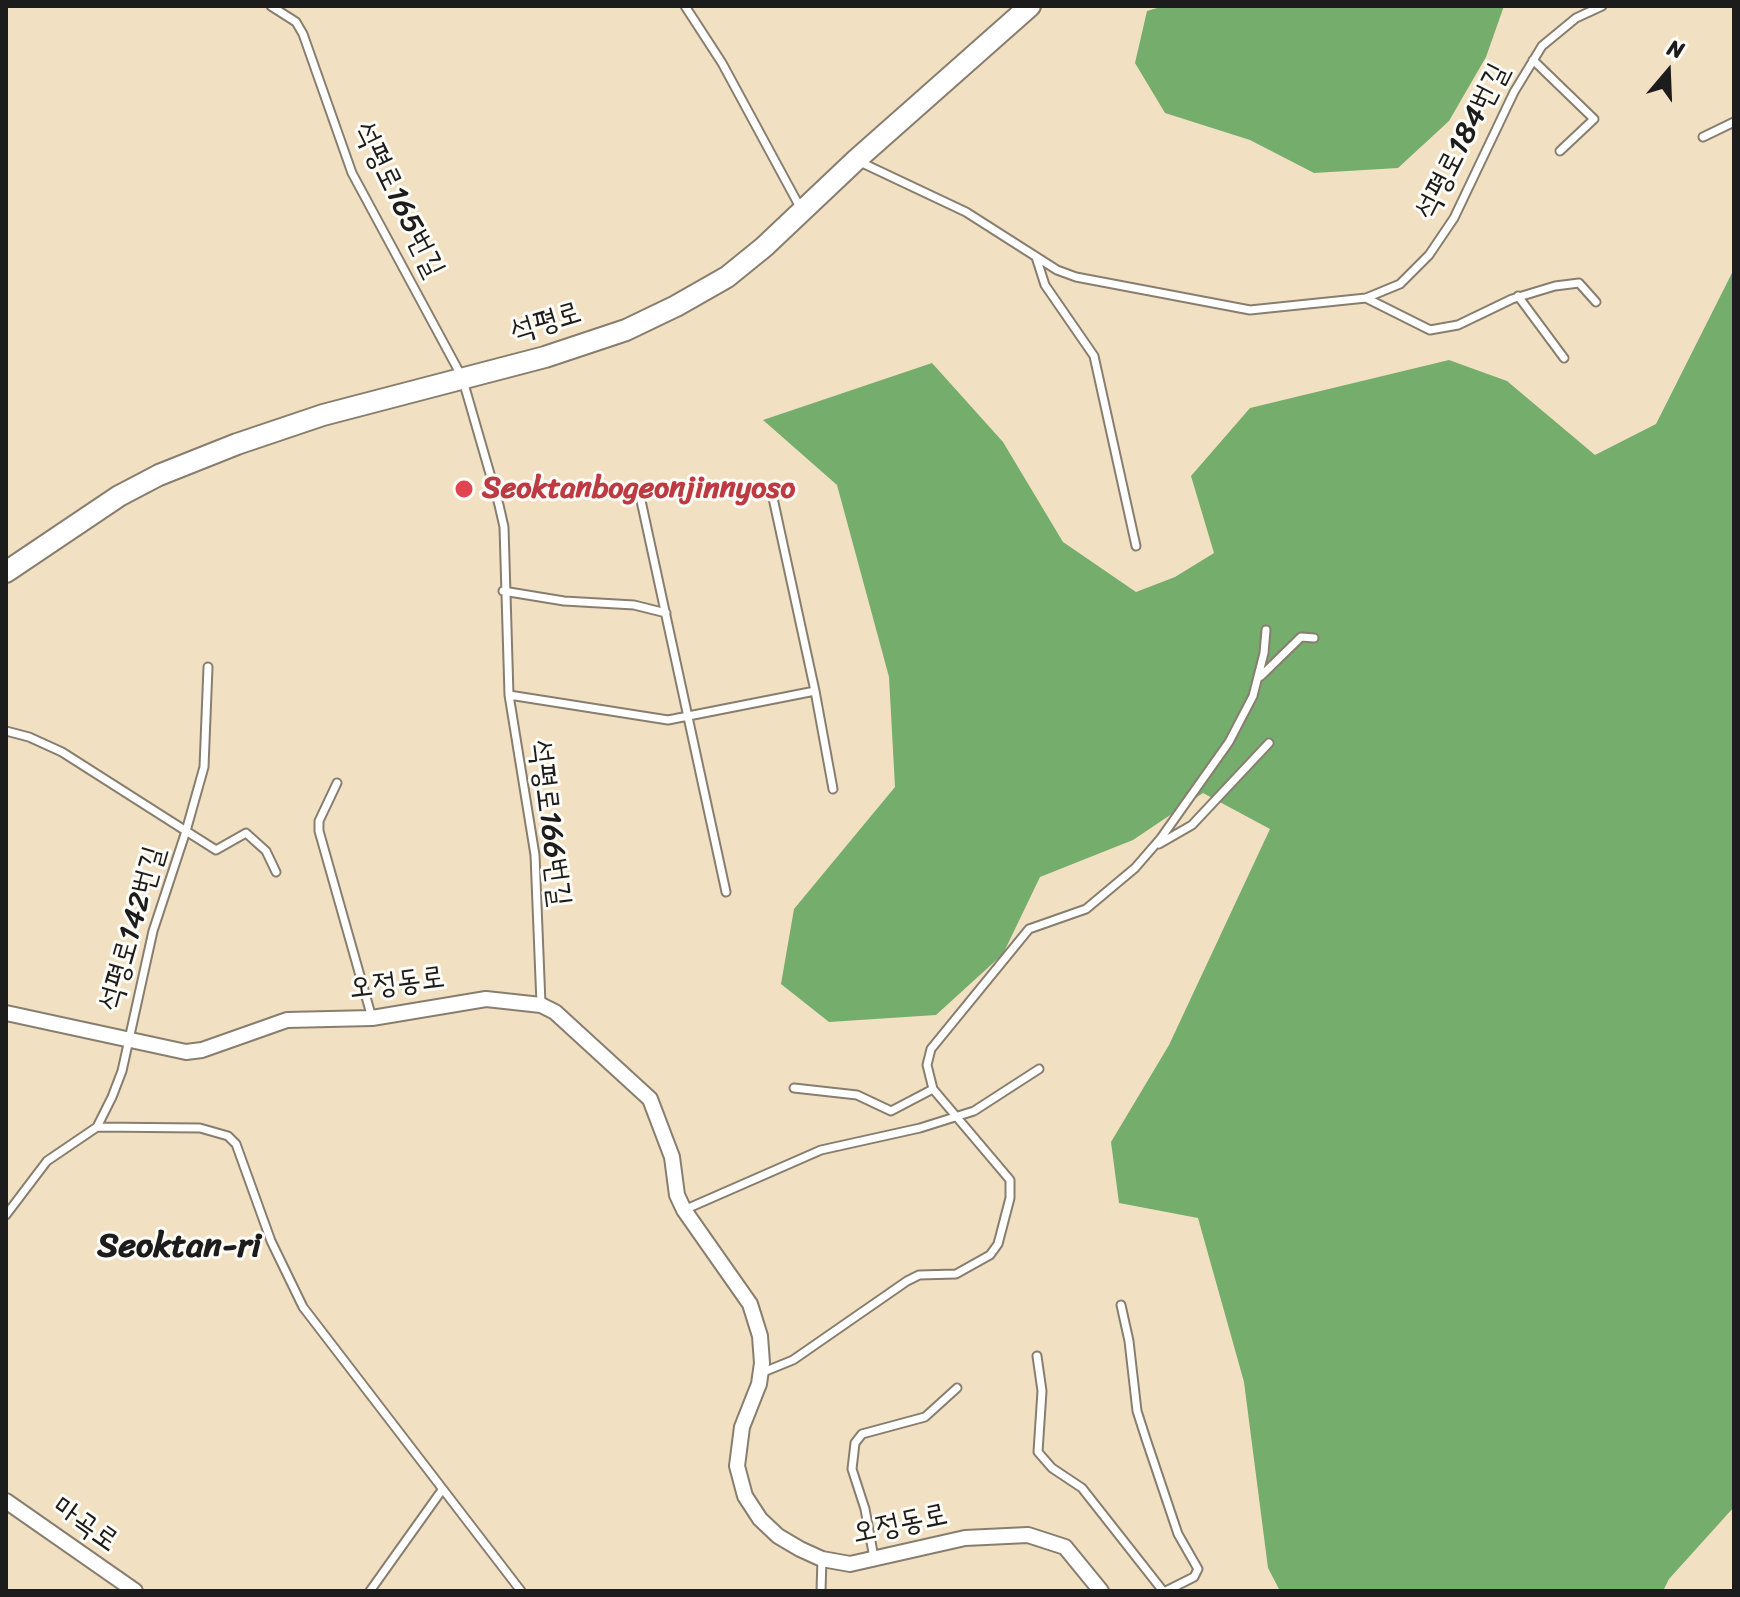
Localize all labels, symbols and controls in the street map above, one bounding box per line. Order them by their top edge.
text: N [1662,28,1690,70]
north arrow [1628,32,1708,112]
street label: 석평로184번길 [1408,58,1518,226]
street label: 석평로165번길 [345,116,451,284]
street label: 석평로 [506,295,586,351]
place label: Seoktanbogeonjinnyoso [482,471,795,507]
marker: Seoktanbogeonjinnyoso [453,478,475,500]
street label: 석평로166번길 [521,738,577,908]
street label: 석평로142번길 [92,843,174,1015]
street label: 오정동로 [347,960,447,1008]
district label: Seoktan-ri [97,1227,261,1267]
street label: 마곡로 [45,1489,125,1561]
street label: 오정동로 [849,1497,951,1553]

